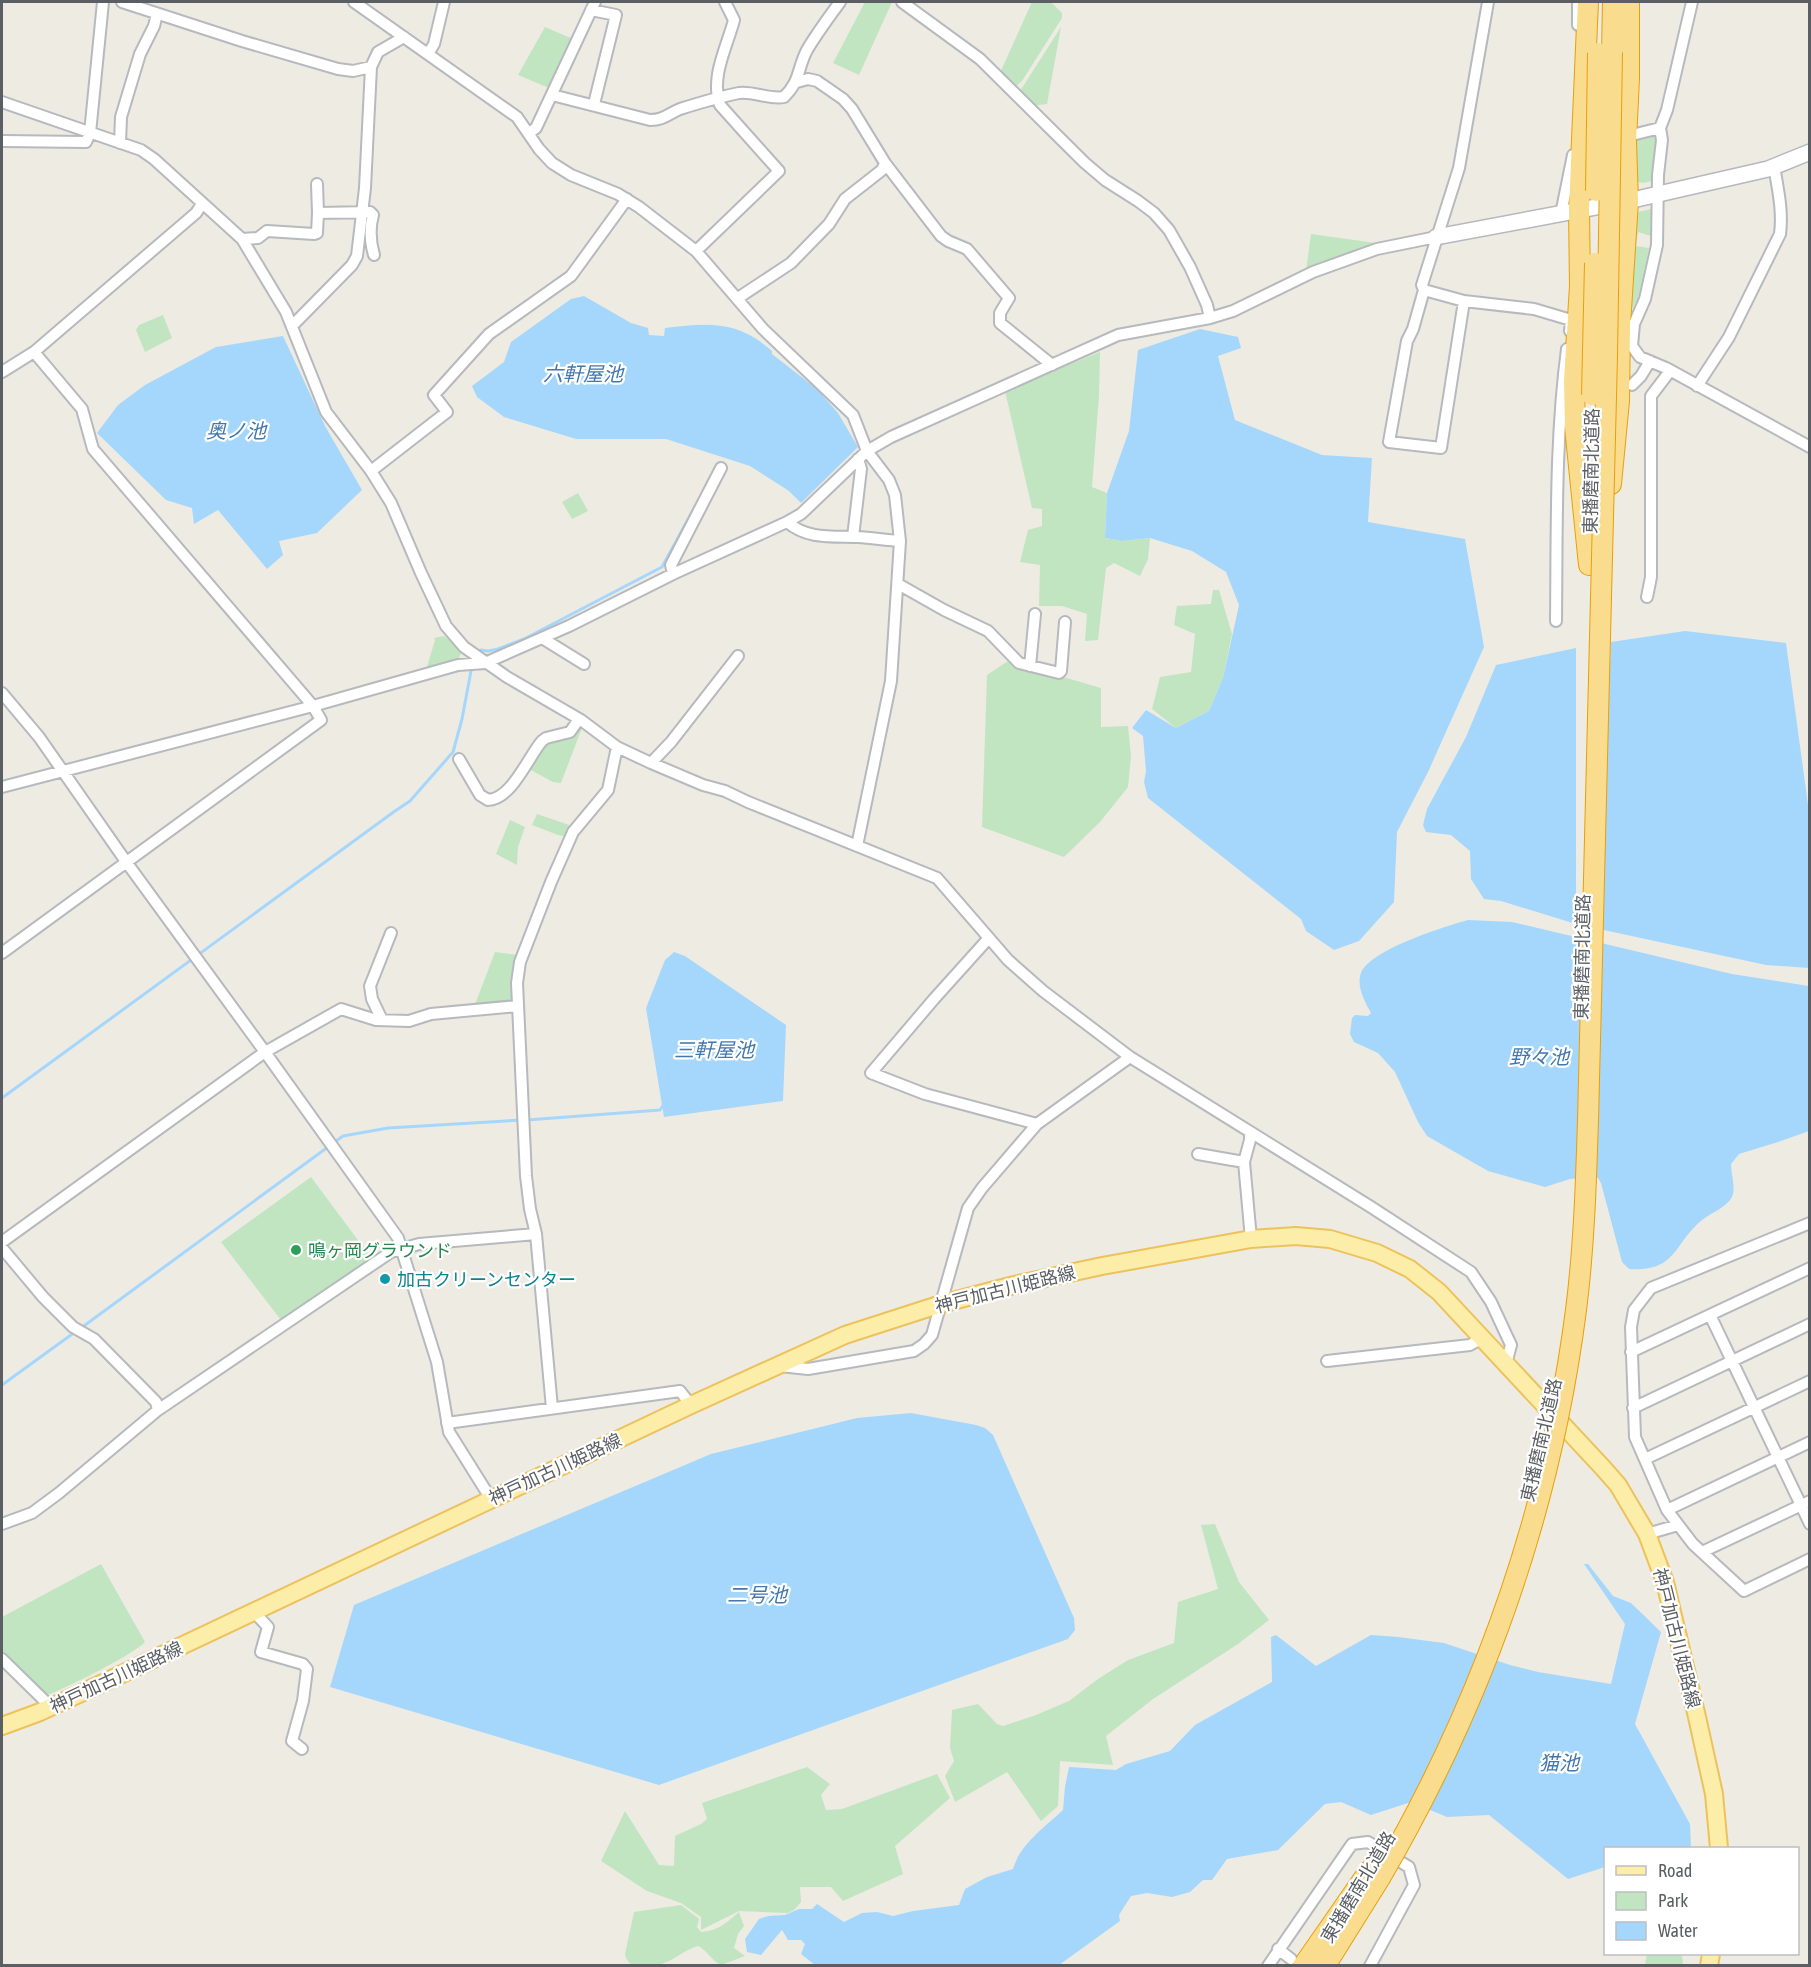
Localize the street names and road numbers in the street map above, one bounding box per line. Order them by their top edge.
street label: 東播磨南北道路 [1579,408,1603,534]
street label: 東播磨南北道路 [1570,894,1594,1020]
street label: 神戸加古川姫路線 [933,1261,1077,1317]
street label: 東播磨南北道路 [1517,1376,1565,1504]
street label: 神戸加古川姫路線 [485,1429,625,1509]
street label: 神戸加古川姫路線 [1649,1566,1705,1710]
street label: 神戸加古川姫路線 [46,1637,186,1717]
street label: 東播磨南北道路 [1317,1828,1399,1946]

